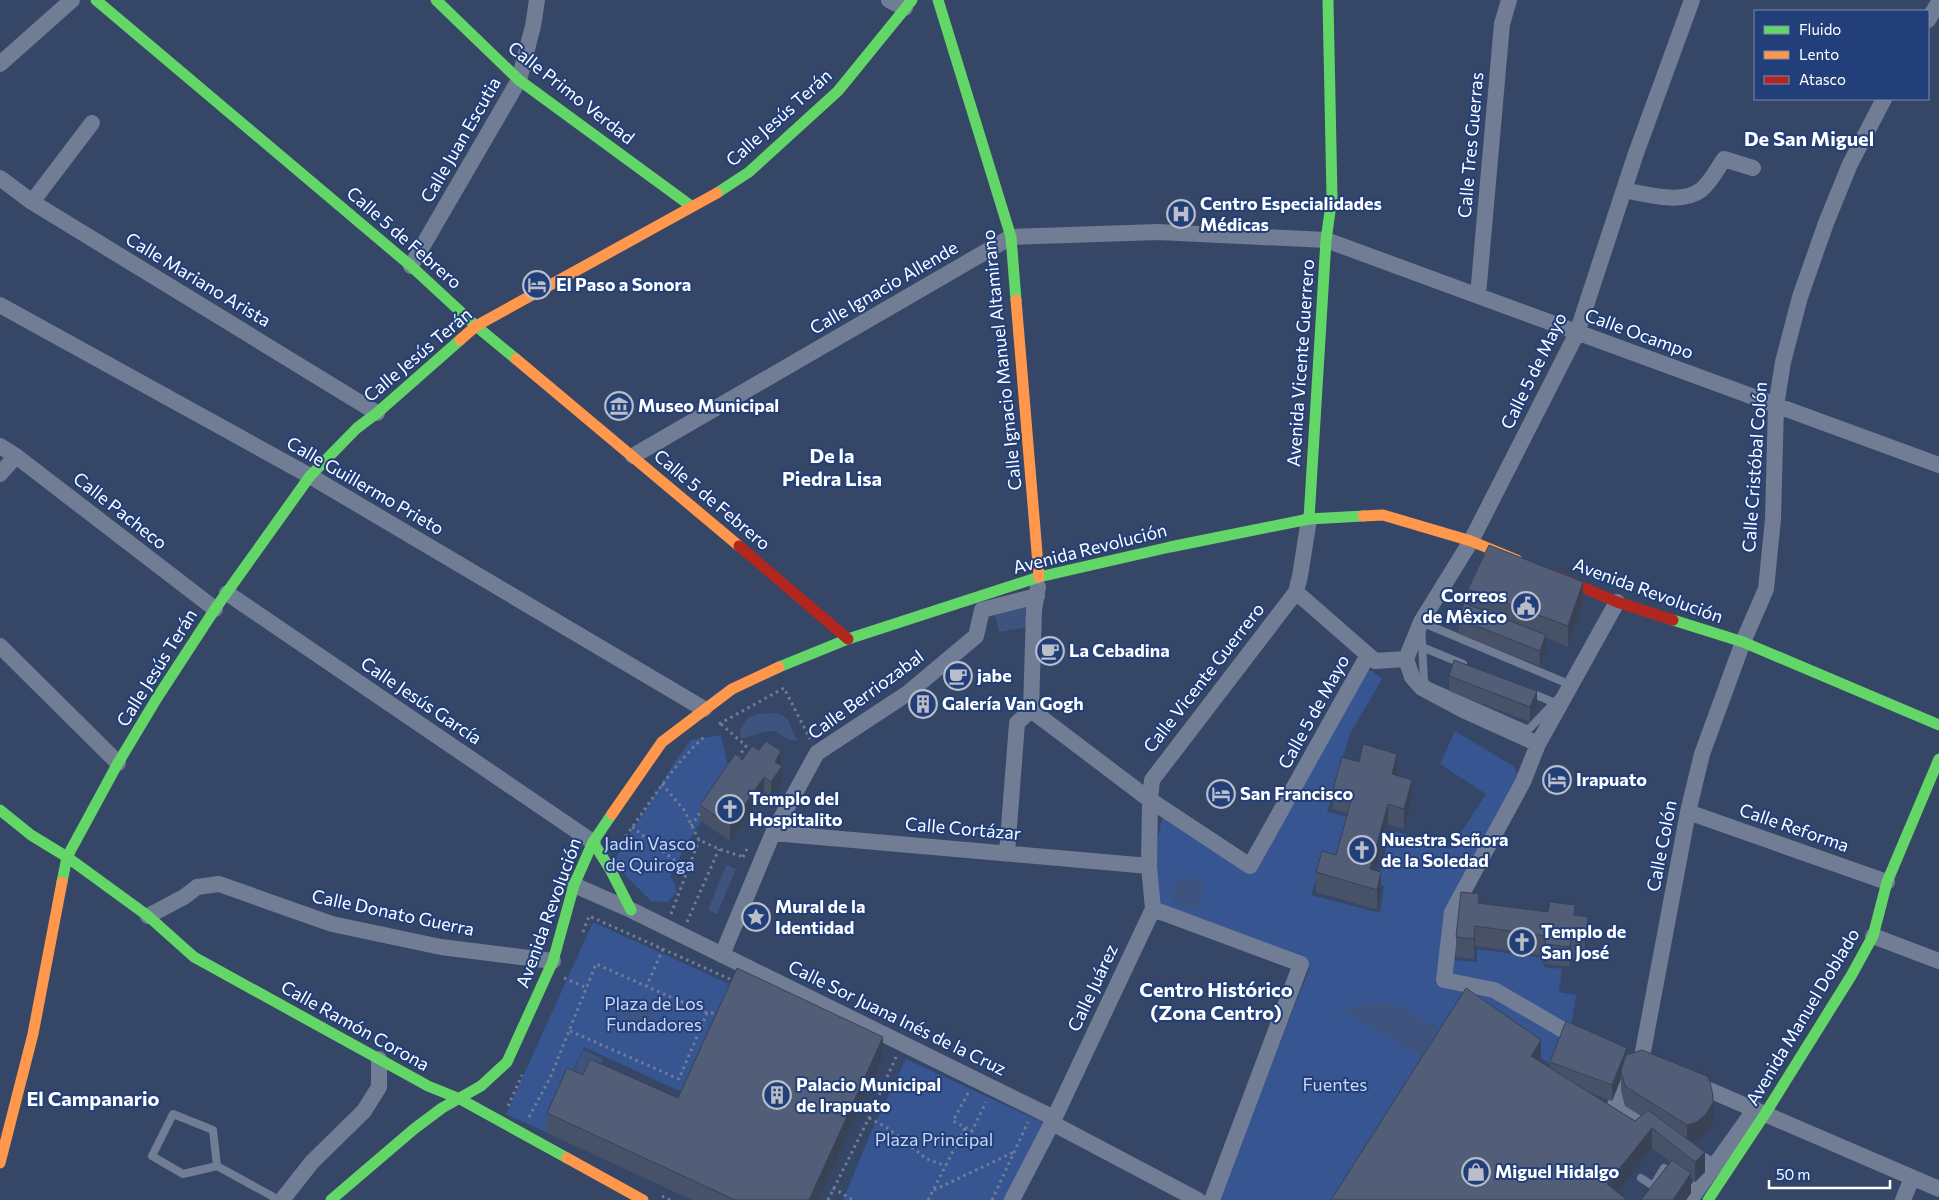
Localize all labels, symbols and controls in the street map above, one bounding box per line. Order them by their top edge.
legend [1754,10,1929,100]
text: Fluido [1799,20,1841,38]
street label: Calle Primo Verdad [504,36,639,148]
text: Lento [1799,45,1839,63]
street label: Calle Jesús Terán [721,64,836,171]
text: Atasco [1799,70,1846,88]
street label: Calle Tres Guerras [1453,71,1487,219]
street label: Calle Juan Escutia [415,73,505,206]
district label: De San Miguel [1744,126,1874,150]
street label: Calle 5 de Febrero [343,181,467,293]
place label: Centro Especialidades Médicas [1200,192,1382,235]
hospital icon: Centro Especialidades Médicas [1166,199,1196,229]
street label: Calle Mariano Arista [122,227,275,331]
street label: Calle Ignacio Manuel Altamirano [976,229,1026,492]
street label: Calle Ignacio Allende [806,236,961,338]
street label: Avenida Vicente Guerrero [1282,258,1318,468]
hotel icon: El Paso a Sonora [522,270,552,300]
place label: El Paso a Sonora [556,273,691,295]
street label: Calle Jesús Terán [359,302,476,406]
street label: Calle Ocampo [1582,303,1697,363]
street label: Calle 5 de Mayo [1495,309,1571,432]
street label: Calle Cristóbal Colón [1737,381,1771,553]
museum icon: Museo Municipal [604,391,634,421]
place label: Museo Municipal [638,394,779,416]
street label: Calle Guillermo Prieto [283,431,448,539]
district label: De la Piedra Lisa [782,443,882,490]
street label: Calle 5 de Febrero [650,444,775,554]
street label: Calle Pacheco [69,467,172,554]
street label: Avenida Revolución [1010,518,1169,578]
street label: Avenida Revolución [1570,553,1726,627]
place label: Correos de Mêxico [1422,584,1507,627]
public building icon: Correos de Mêxico [1511,591,1541,621]
street label: Calle Vicente Guerrero [1138,598,1268,757]
street label: Calle Jesús Terán [111,605,201,730]
cafe icon: La Cebadina [1035,636,1065,666]
place label: La Cebadina [1069,639,1170,661]
street label: Calle Berriozabal [803,645,928,744]
street label: Calle 5 de Mayo [1273,651,1354,772]
street label: Calle Jesús García [357,652,486,749]
cafe icon: jabe [943,661,973,691]
place label: jabe [976,664,1012,686]
building icon: Galería Van Gogh [908,689,938,719]
place label: Galería Van Gogh [942,692,1084,714]
hotel icon: Irapuato [1542,765,1572,795]
place label: Irapuato [1576,768,1647,790]
hotel icon: San Francisco [1206,779,1236,809]
place label: San Francisco [1240,782,1353,804]
place label: Templo del Hospitalito [749,787,843,830]
church icon: Templo del Hospitalito [715,794,745,824]
street label: Calle Colón [1641,798,1681,893]
street label: Calle Reforma [1737,798,1852,856]
street label: Calle Cortázar [904,812,1022,844]
place label: Nuestra Señora de la Soledad [1381,828,1508,871]
park label: Jadin Vasco de Quiroga [604,832,696,875]
street label: Avenida Revolución [511,835,585,991]
church icon: Nuestra Señora de la Soledad [1347,835,1377,865]
street label: Calle Donato Guerra [310,884,476,940]
place label: Mural de la Identidad [775,895,865,938]
place icon: Mural de la Identidad [741,902,771,932]
place label: Templo de San José [1541,920,1626,963]
street label: Avenida Manuel Doblado [1741,924,1864,1109]
church icon: Templo de San José [1507,927,1537,957]
street label: Calle Juárez [1062,940,1122,1035]
street label: Calle Sor Juana Inés de la Cruz [785,955,1010,1079]
street label: Calle Ramón Corona [278,975,433,1075]
district label: Centro Histórico (Zona Centro) [1139,977,1293,1024]
park label: Plaza de Los Fundadores [604,992,704,1035]
place label: Palacio Municipal de Irapuato [796,1073,941,1116]
park label: Fuentes [1303,1073,1367,1095]
building icon: Palacio Municipal de Irapuato [762,1080,792,1110]
district label: El Campanario [26,1086,160,1110]
park label: Plaza Principal [875,1128,993,1150]
shop icon: Miguel Hidalgo [1461,1157,1491,1187]
scale bar [1769,1158,1890,1190]
place label: Miguel Hidalgo [1495,1160,1619,1182]
text: 50 m [1776,1165,1810,1183]

